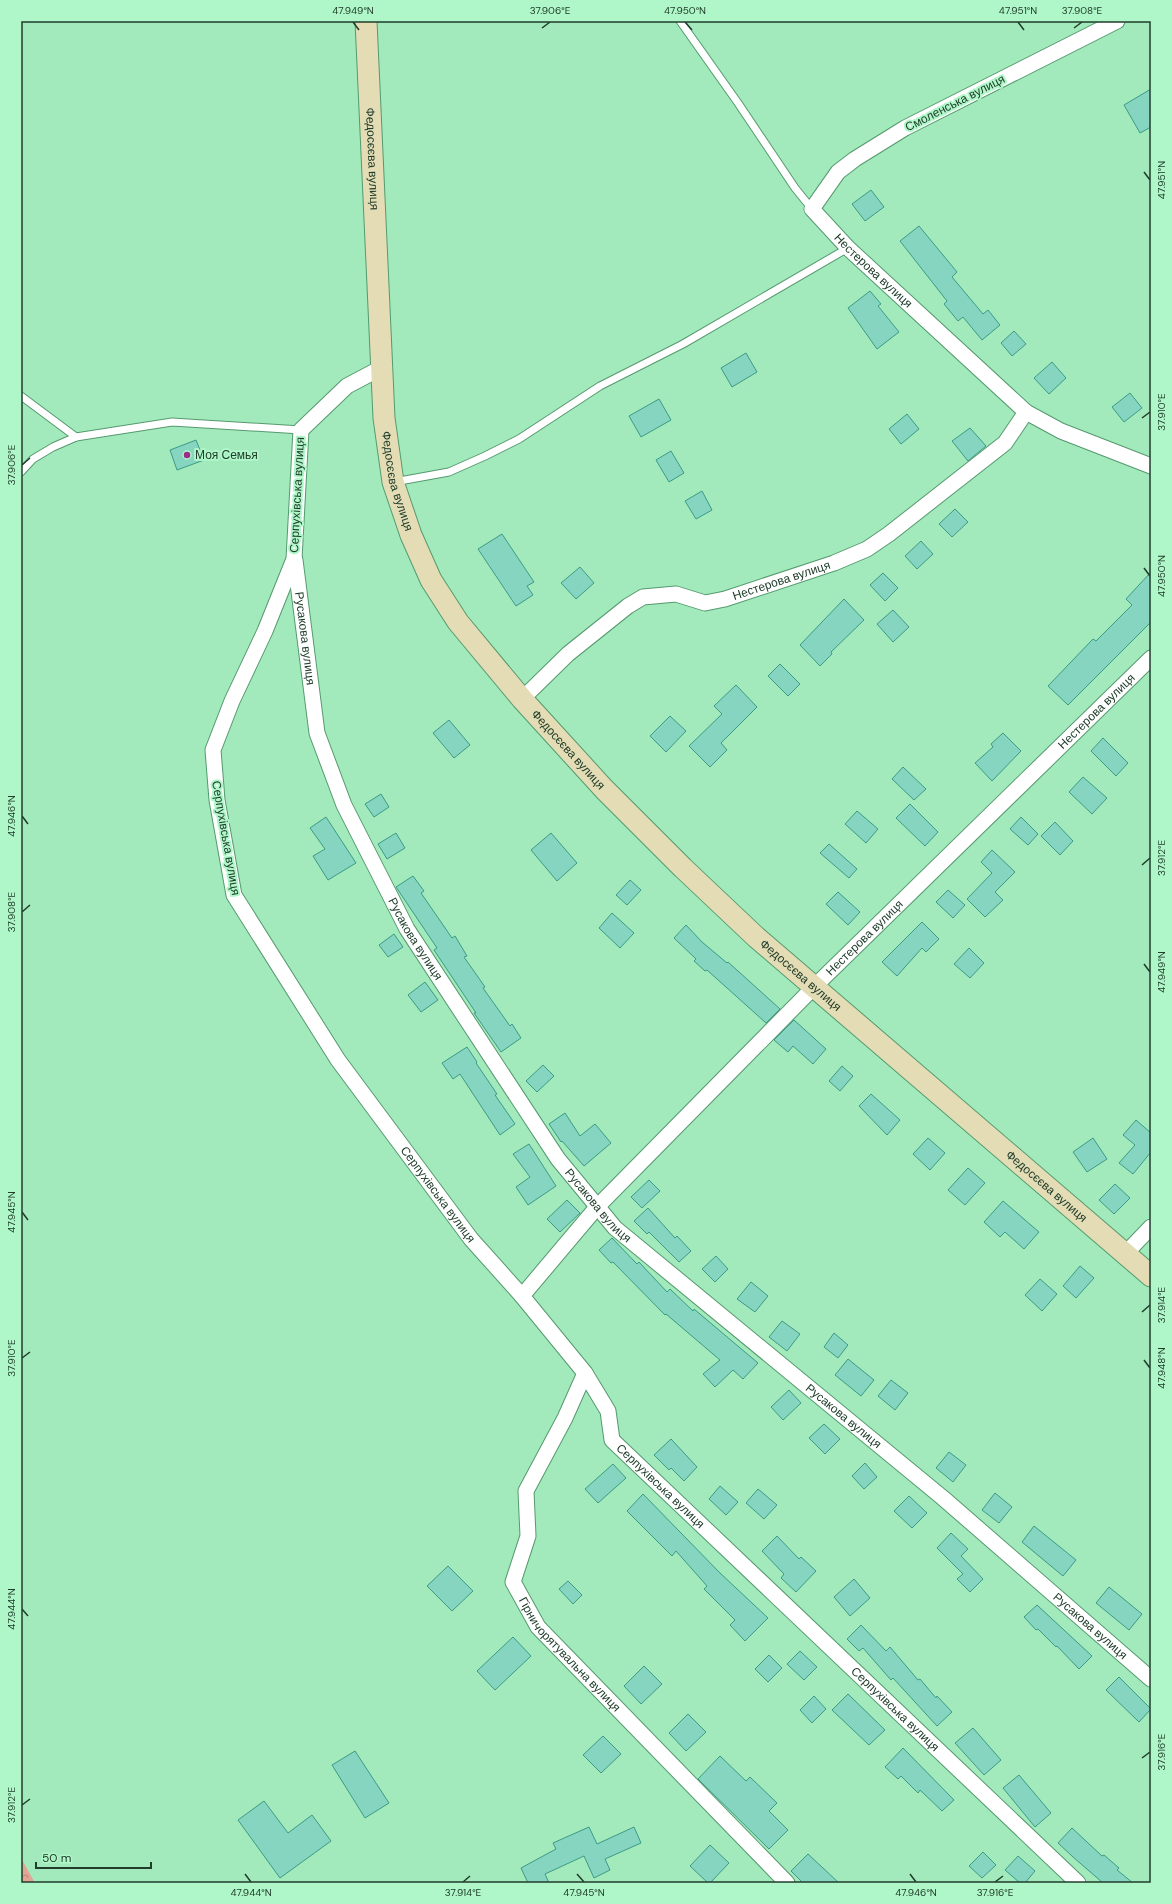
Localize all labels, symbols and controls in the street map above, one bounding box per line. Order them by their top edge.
text: 47.949°N [332,4,374,17]
text: 37.906°E [530,4,571,17]
text: 47.950°N [664,4,706,17]
text: 47.951°N [999,4,1037,17]
text: 37.908°E [1062,4,1103,17]
street label: Смоленська вулиця [902,71,1008,135]
street label: Федосєєва вулиця [362,107,383,210]
text: 47.951°N [1155,161,1168,199]
street label: Нестерова вулиця [831,230,916,311]
text: 37.910°E [1155,393,1168,431]
street label: Федосєєва вулиця [378,430,417,533]
street label: Серпухівська вулиця [286,437,308,553]
text: 37.906°E [5,444,18,485]
place label: Моя Семья [195,447,258,463]
marker: Моя Семья [182,450,192,460]
text: 47.950°N [1155,555,1168,597]
street label: Нестерова вулиця [731,557,832,604]
street label: Русакова вулиця [291,591,319,686]
street label: Нестерова вулиця [1054,670,1138,753]
street label: Федосєєва вулиця [528,706,609,793]
street label: Серпухівська вулиця [208,779,244,897]
text: 47.946°N [5,795,18,837]
text: 37.912°E [1155,840,1168,876]
text: 37.908°E [5,891,18,932]
street label: Русакова вулиця [384,895,446,983]
street label: Нестерова вулиця [822,896,907,979]
street label: Федосєєва вулиця [756,936,845,1015]
text: 47.949°N [1155,951,1168,993]
street label: Серпухівська вулиця [397,1143,479,1246]
street label: Федосєєва вулиця [1002,1147,1091,1226]
street label: Русакова вулиця [561,1165,635,1246]
text: 47.945°N [5,1191,18,1233]
text: 37.914°E [1155,1286,1168,1323]
text: 37.910°E [5,1339,18,1377]
text: 47.948°N [1155,1347,1168,1389]
street label: Русакова вулиця [802,1380,885,1452]
street label: Серпухівська вулиця [613,1440,708,1532]
text: 47.944°N [5,1588,18,1630]
street label: Русакова вулиця [1050,1589,1131,1663]
street label: Гірничорятувальна вулиця [515,1594,624,1715]
street label: Серпухівська вулиця [848,1663,943,1755]
text: 37.916°E [1155,1733,1168,1770]
text: 37.912°E [5,1787,18,1823]
scale bar [36,1844,151,1870]
text: 50 m [42,1850,71,1866]
text: 47.944°N [230,1886,272,1899]
text: 37.914°E [445,1886,482,1899]
text: 47.945°N [563,1886,605,1899]
text: 47.946°N [895,1886,937,1899]
text: 37.916°E [977,1886,1014,1899]

